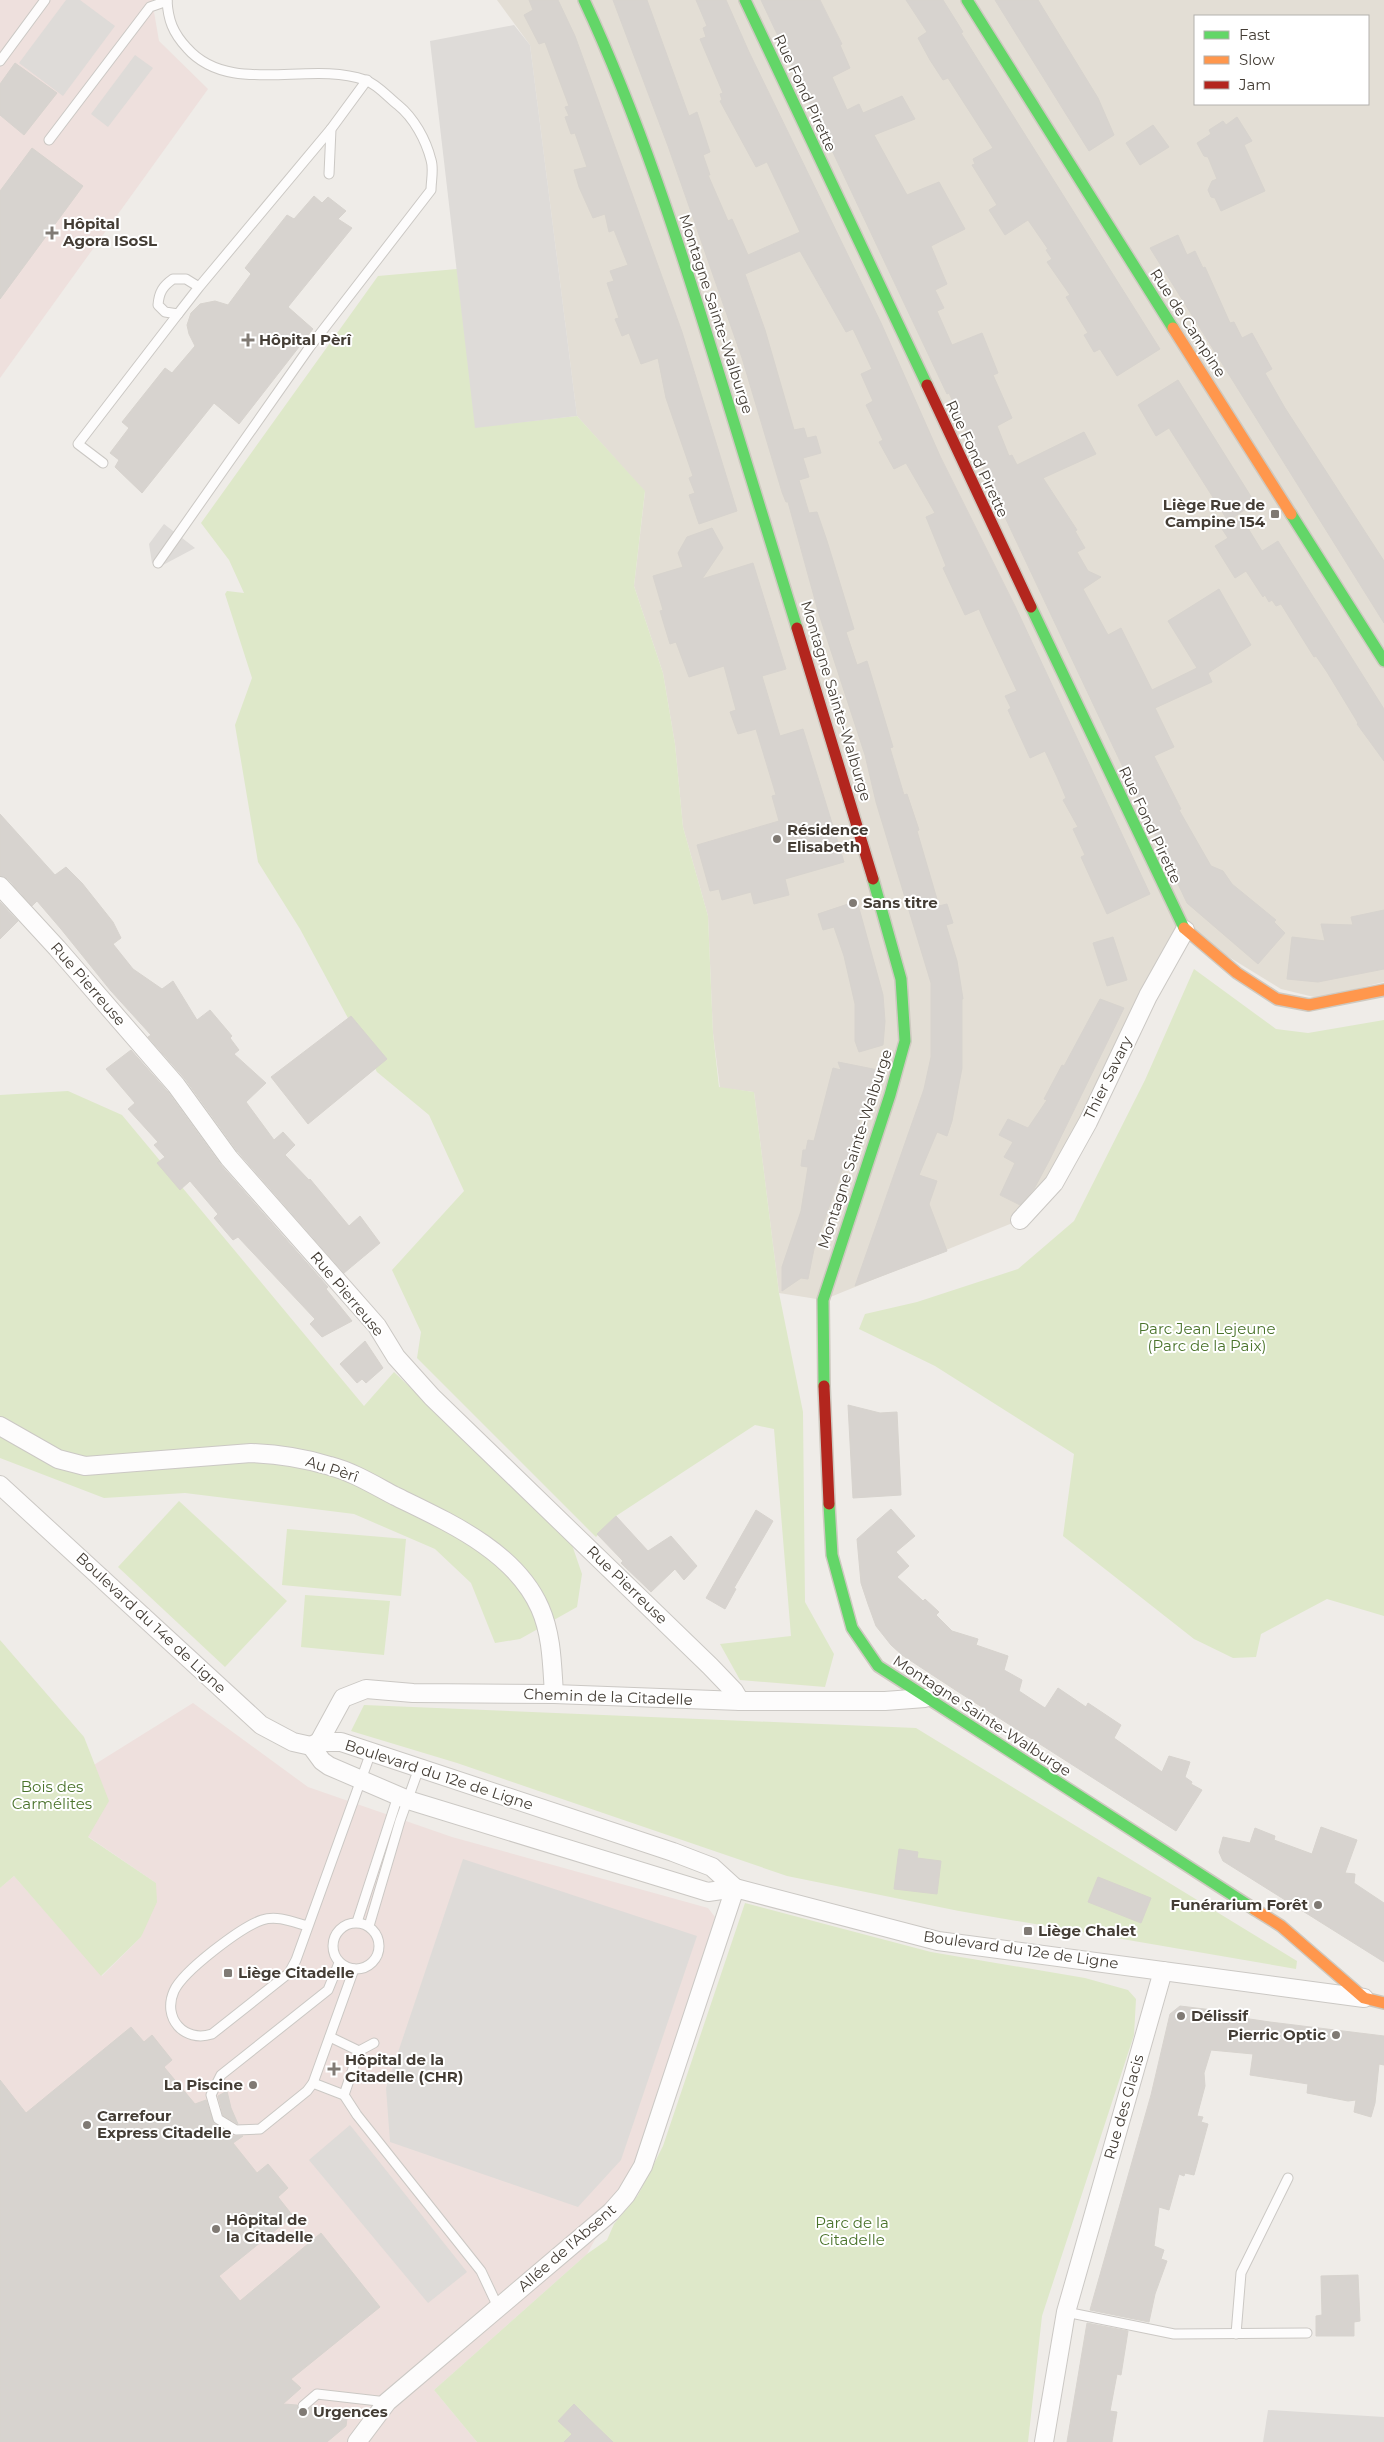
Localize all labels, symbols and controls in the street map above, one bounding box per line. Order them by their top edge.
legend [1194,15,1369,105]
text: Fast [1239,25,1270,44]
street label: Rue Fond Pirette [770,31,841,154]
text: Slow [1239,50,1275,69]
text: Jam [1238,75,1271,94]
street label: Montagne Sainte-Walburge [675,212,758,416]
place label: Hôpital Agora ISoSL [62,214,157,250]
marker: Hôpital Agora ISoSL [45,226,59,240]
street label: Rue de Campine [1146,265,1231,381]
place label: Hôpital Pèrî [259,330,352,349]
marker: Hôpital Pèrî [241,333,255,347]
street label: Rue Fond Pirette [942,397,1013,520]
place label: Liège Rue de Campine 154 [1163,495,1266,531]
marker: Liège Rue de Campine 154 [1269,508,1281,520]
street label: Montagne Sainte-Walburge [797,598,876,803]
street label: Rue Fond Pirette [1115,763,1186,886]
place label: Résidence Elisabeth [787,820,868,856]
marker: Résidence Elisabeth [771,833,783,845]
place label: Sans titre [863,893,938,912]
marker: Sans titre [847,897,859,909]
street label: Rue Pierreuse [47,938,130,1030]
street label: Thier Savary [1079,1032,1136,1123]
street label: Montagne Sainte-Walburge [813,1047,896,1251]
street label: Rue Pierreuse [306,1247,388,1340]
park label: Parc Jean Lejeune (Parc de la Paix) [1139,1319,1276,1355]
street label: Au Pèrî [303,1451,362,1486]
street label: Rue Pierreuse [583,1541,672,1628]
street label: Boulevard du 14e de Ligne [72,1548,230,1697]
street label: Montagne Sainte-Walburge [890,1651,1075,1780]
street label: Chemin de la Citadelle [523,1684,693,1709]
street label: Boulevard du 12e de Ligne [343,1735,536,1814]
park label: Bois des Carmélites [12,1777,92,1813]
place label: Funérarium Forêt [1171,1895,1308,1914]
marker: Funérarium Forêt [1312,1899,1324,1911]
place label: Liège Chalet [1038,1921,1137,1940]
marker: Liège Chalet [1022,1925,1034,1937]
street label: Boulevard du 12e de Ligne [922,1926,1120,1973]
place label: Liège Citadelle [238,1963,355,1982]
marker: Liège Citadelle [222,1967,234,1979]
place label: Délissif [1191,2006,1249,2025]
marker: Délissif [1175,2010,1187,2022]
place label: Pierric Optic [1228,2025,1326,2044]
marker: Pierric Optic [1330,2029,1342,2041]
place label: Hôpital de la Citadelle (CHR) [345,2050,463,2086]
street label: Rue des Glacis [1099,2052,1148,2162]
marker: Hôpital de la Citadelle (CHR) [327,2062,341,2076]
place label: La Piscine [164,2075,243,2094]
marker: La Piscine [247,2079,259,2091]
place label: Carrefour Express Citadelle [97,2106,232,2142]
marker: Carrefour Express Citadelle [81,2119,93,2131]
street label: Allée de l'Absent [514,2200,620,2295]
place label: Hôpital de la Citadelle [226,2210,313,2246]
park label: Parc de la Citadelle [815,2213,889,2249]
marker: Hôpital de la Citadelle [210,2223,222,2235]
place label: Urgences [313,2402,388,2421]
marker: Urgences [297,2406,309,2418]

